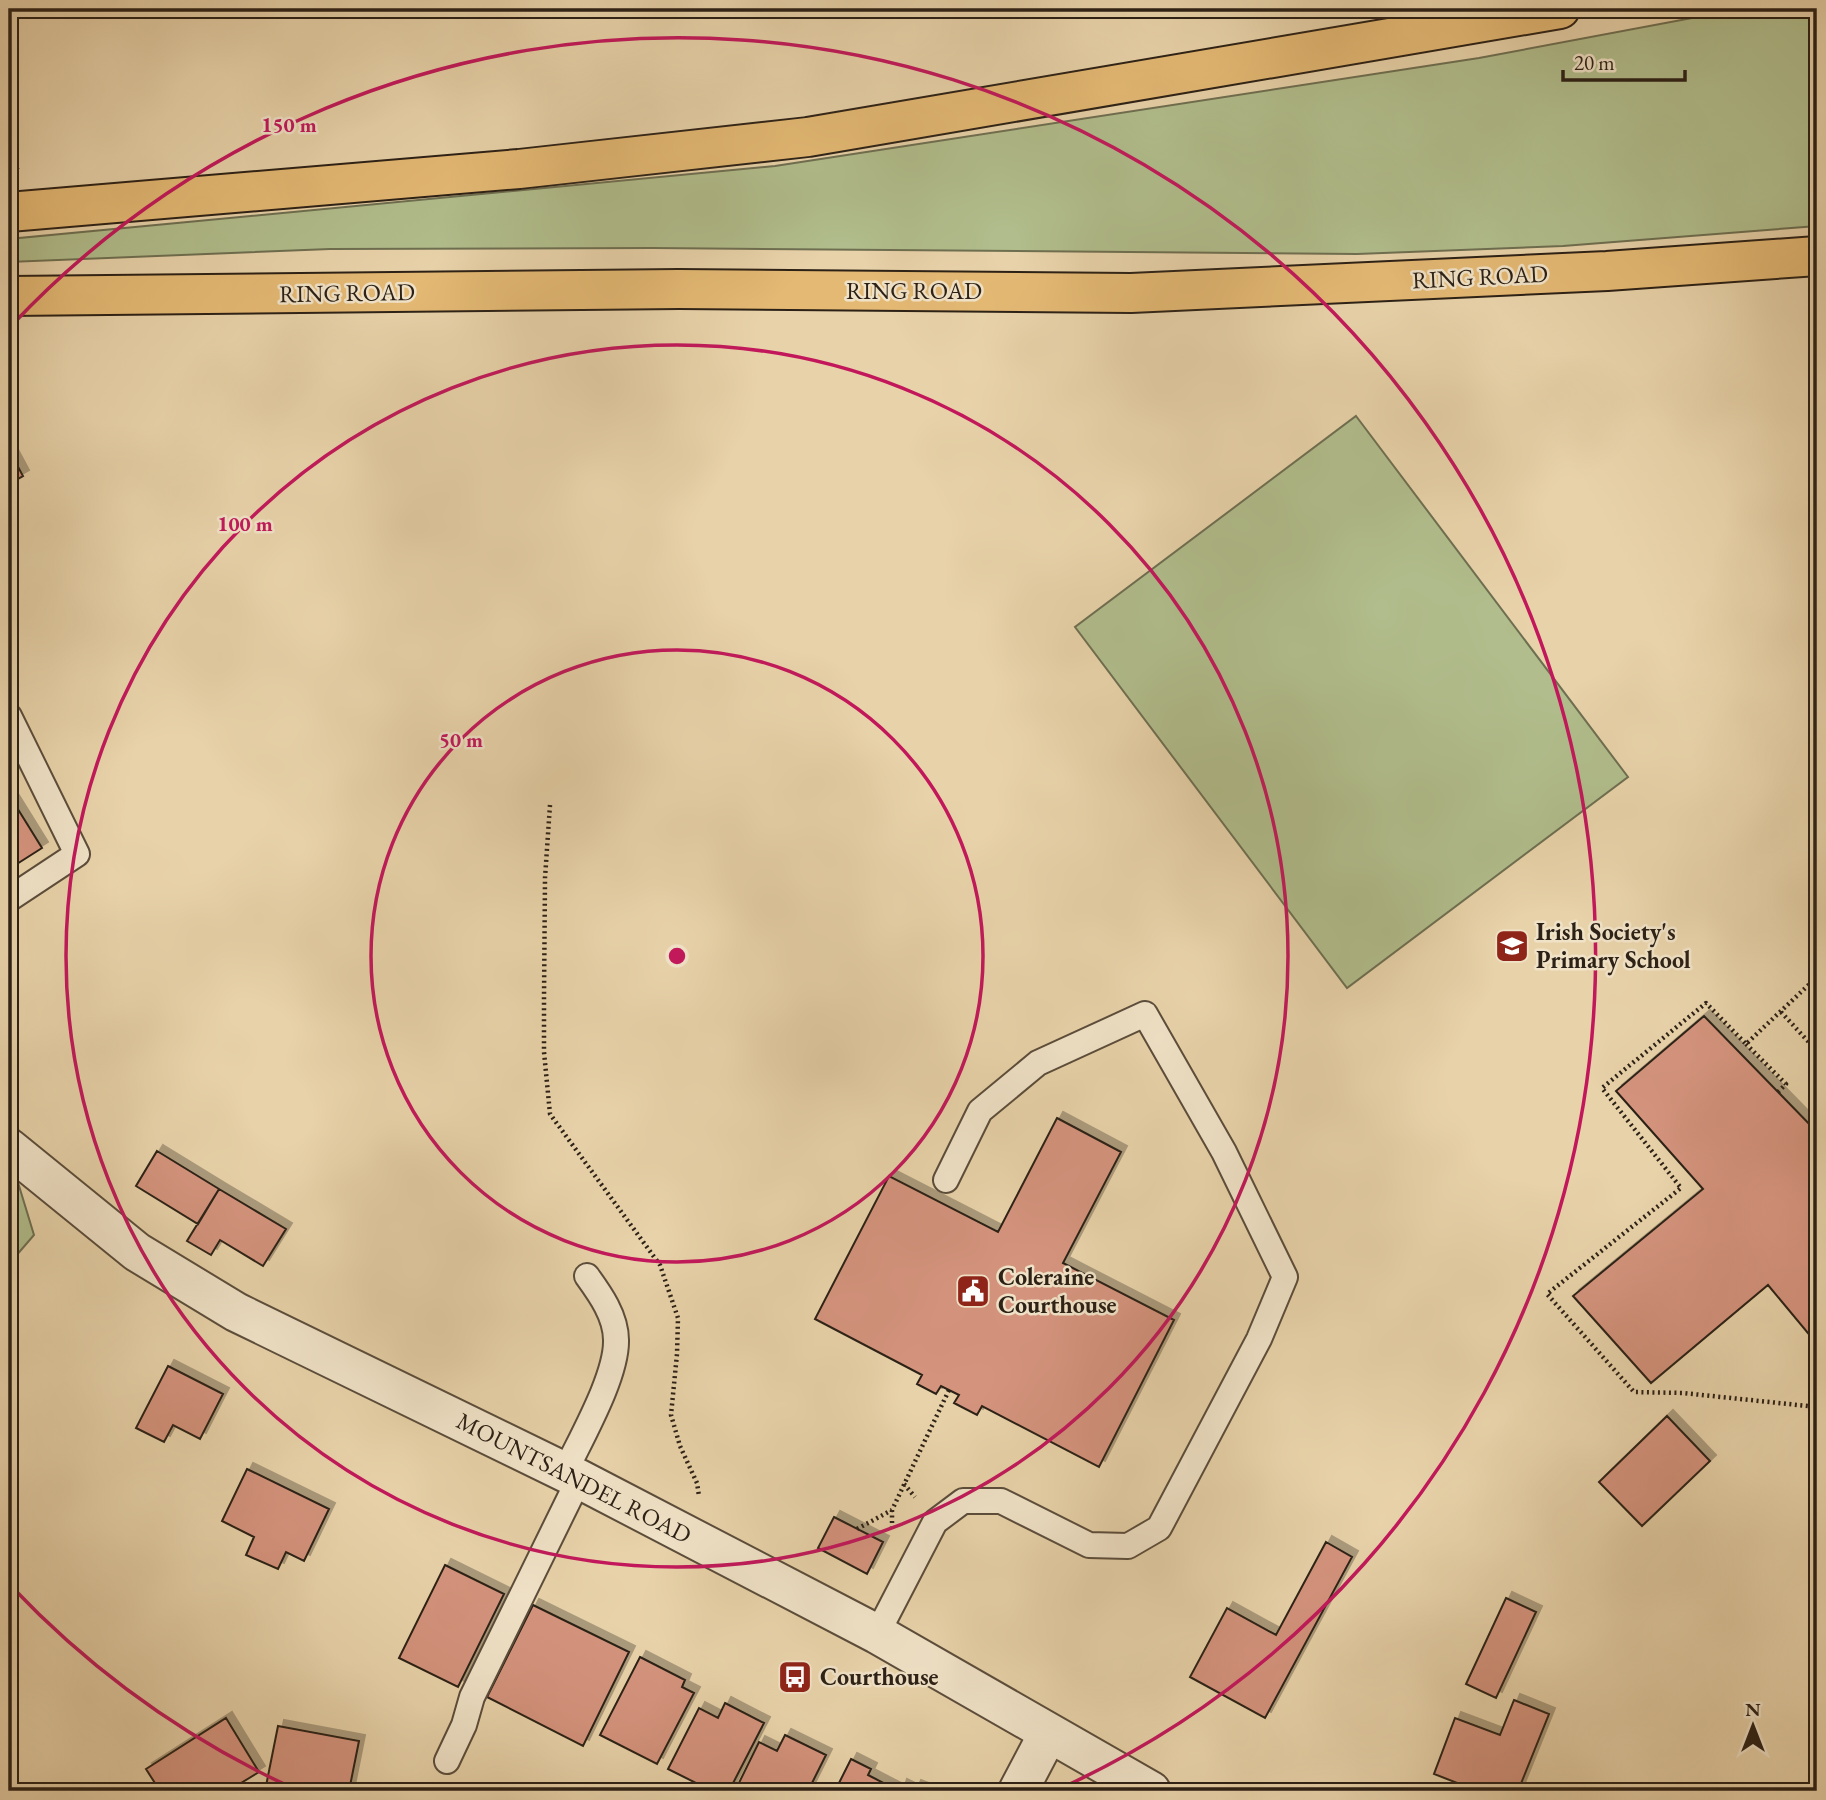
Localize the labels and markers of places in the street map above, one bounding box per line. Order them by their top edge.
place label: Irish Society's Primary School [1536,916,1691,976]
school or university icon: Irish Society's Primary School [1493,927,1531,965]
centre of rings [665,944,689,968]
place label: Coleraine Courthouse [998,1261,1117,1320]
public building icon: Coleraine Courthouse [954,1272,992,1310]
bus stop icon: Courthouse [776,1658,814,1696]
place label: Courthouse [820,1661,939,1692]

